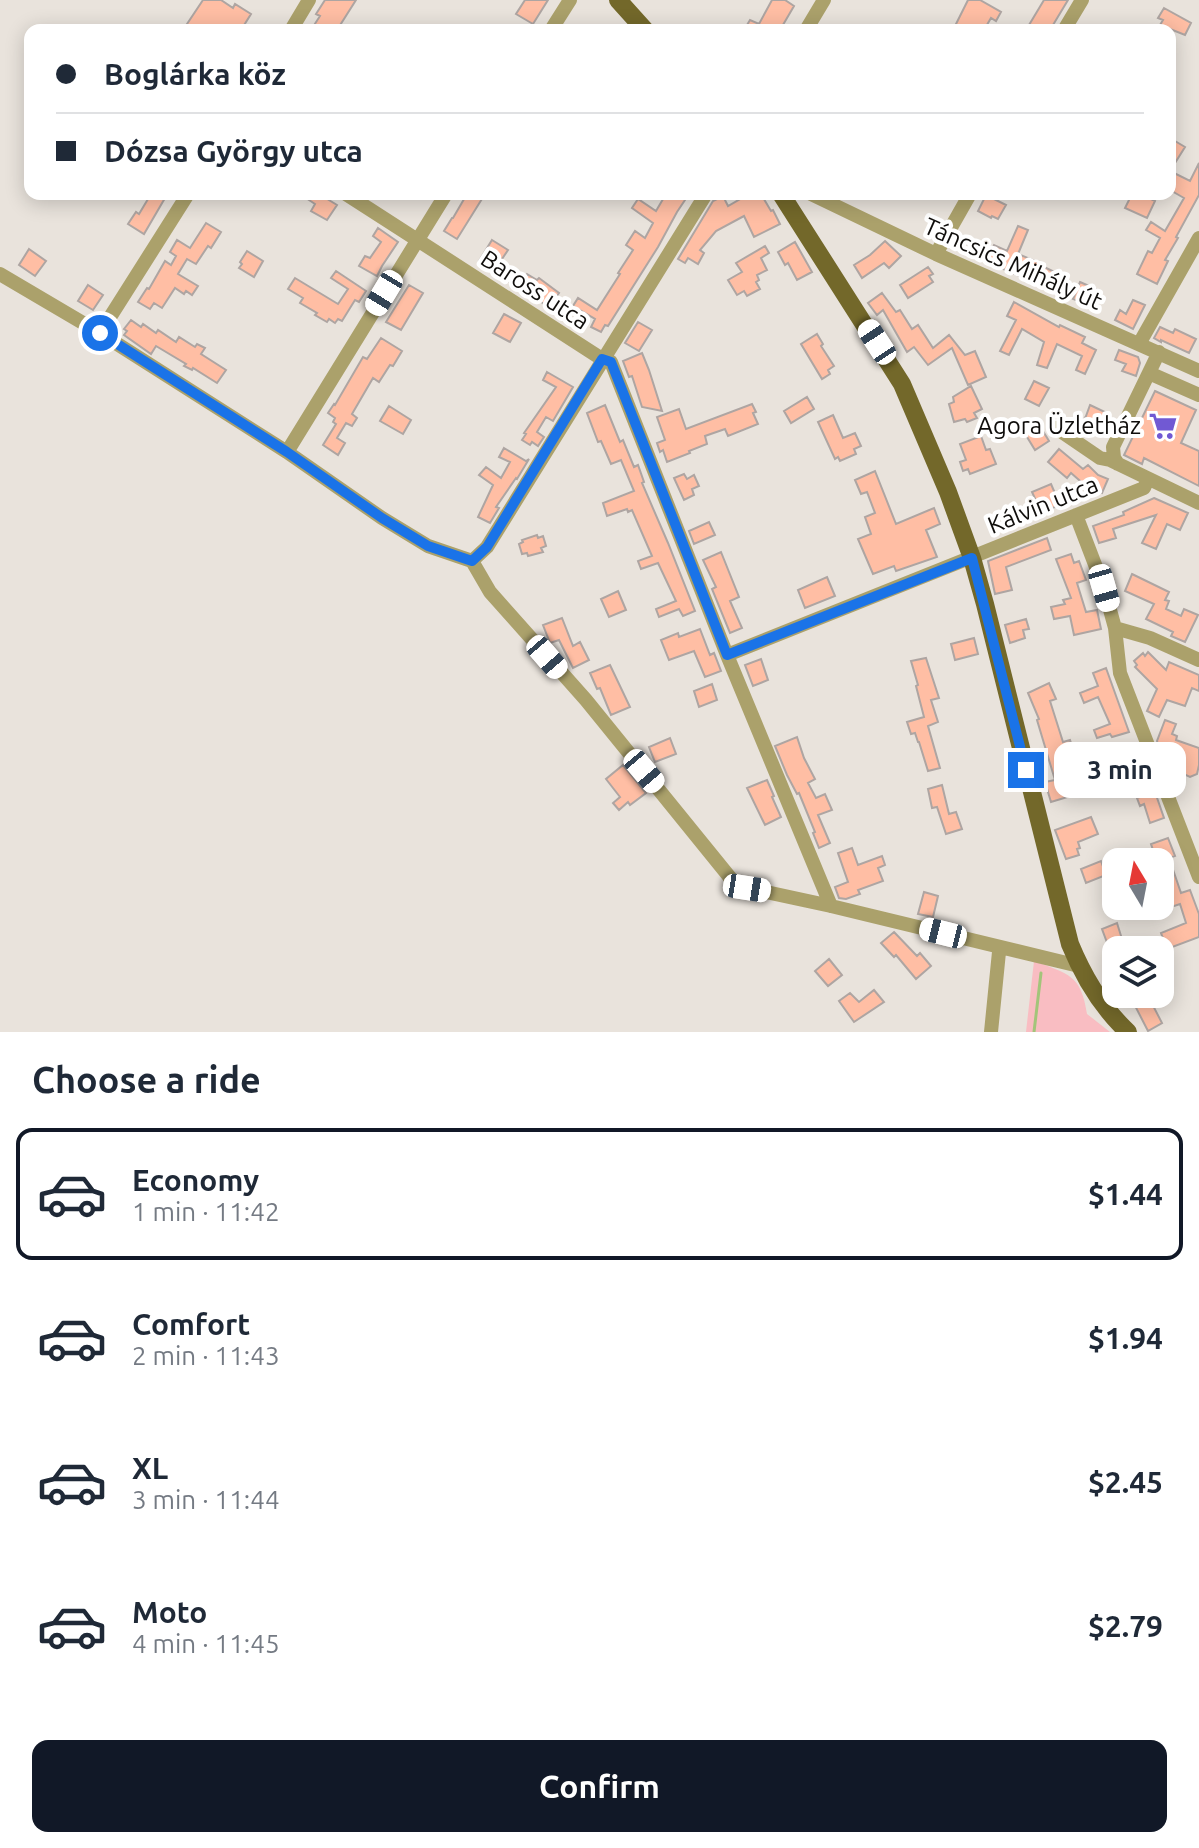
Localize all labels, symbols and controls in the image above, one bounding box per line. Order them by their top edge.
text: Boglárka köz [104,57,286,91]
text: Dózsa György utca [104,134,363,168]
street label: Táncsics Mihály út [920,212,1107,315]
street label: Baross utca [476,245,594,335]
car [361,266,407,320]
route start [82,315,118,351]
car [854,315,900,369]
supermarket icon: Agora Üzletház [1148,411,1178,441]
place label: Agora Üzletház [977,412,1141,439]
street label: Kálvin utca [984,470,1102,539]
car [1086,562,1122,614]
car [522,631,572,683]
callout: 3 min [1054,742,1186,798]
car [619,745,669,797]
route end [1008,752,1044,788]
text: 3 min [1087,755,1153,784]
north arrow [1102,848,1174,920]
map controls [1102,848,1174,1008]
car [721,872,773,904]
car [917,916,969,950]
button: layers [1102,936,1174,1008]
text: Choose a ride [32,1059,261,1100]
icon: car [36,1158,108,1230]
text: Economy [132,1163,259,1197]
text: $1.44 [1088,1177,1163,1211]
text: 1 min · 11:42 [132,1197,280,1226]
icon: car [36,1302,108,1374]
text: Comfort [132,1307,250,1341]
text: $1.94 [1088,1321,1163,1355]
text: 2 min · 11:43 [132,1341,280,1370]
icon: car [36,1446,108,1518]
text: XL [132,1451,168,1485]
text: $2.45 [1088,1465,1163,1499]
text: 3 min · 11:44 [132,1485,280,1514]
icon: car [36,1590,108,1662]
text: Moto [132,1595,207,1629]
text: $2.79 [1088,1609,1163,1643]
text: 4 min · 11:45 [132,1629,280,1658]
button: Confirm [32,1740,1167,1832]

